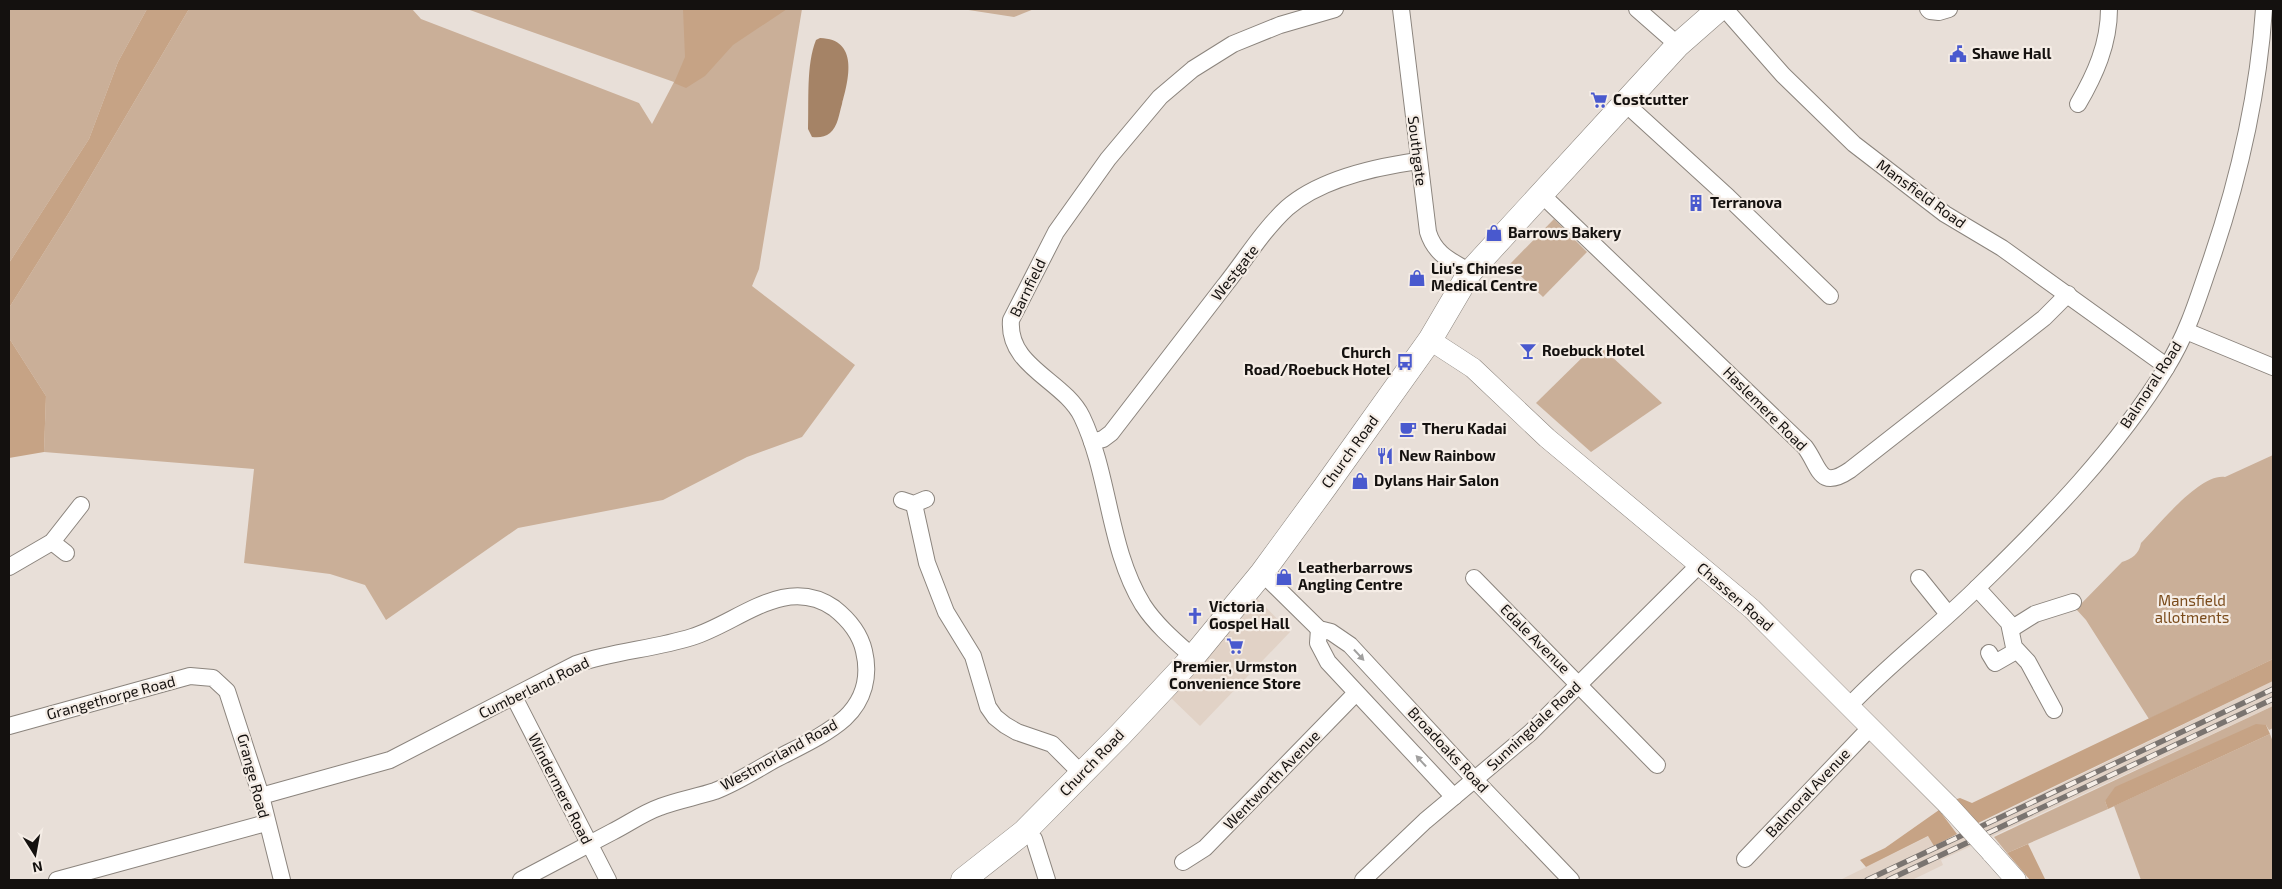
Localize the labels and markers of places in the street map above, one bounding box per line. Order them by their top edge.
public building icon: Shawe Hall [1948,44,1968,64]
place label: Shawe Hall [1972,44,2052,62]
supermarket icon: Costcutter [1589,90,1609,110]
place label: Costcutter [1613,90,1689,108]
building icon: Terranova [1686,193,1706,213]
place label: Terranova [1710,193,1782,211]
shop icon: Barrows Bakery [1484,223,1504,243]
place label: Barrows Bakery [1508,223,1622,242]
place label: Liu's Chinese Medical Centre [1431,259,1537,294]
shop icon: Liu's Chinese Medical Centre [1407,268,1427,288]
bar icon: Roebuck Hotel [1518,341,1538,361]
place label: Roebuck Hotel [1542,341,1645,359]
place label: Church Road/Roebuck Hotel [1244,343,1391,378]
bus stop icon: Church Road/Roebuck Hotel [1395,352,1415,372]
cafe icon: Theru Kadai [1398,419,1418,439]
place label: Theru Kadai [1422,419,1507,437]
restaurant icon: New Rainbow [1375,446,1395,466]
place label: New Rainbow [1399,446,1496,464]
shop icon: Dylans Hair Salon [1350,471,1370,491]
place label: Dylans Hair Salon [1374,471,1499,490]
place label: Leatherbarrows Angling Centre [1298,558,1413,593]
shop icon: Leatherbarrows Angling Centre [1274,567,1294,587]
place label: Victoria Gospel Hall [1209,597,1290,632]
church icon: Victoria Gospel Hall [1185,606,1205,626]
supermarket icon: Premier, Urmston Convenience Store [1225,636,1245,656]
place label: Premier, Urmston Convenience Store [1169,657,1301,692]

